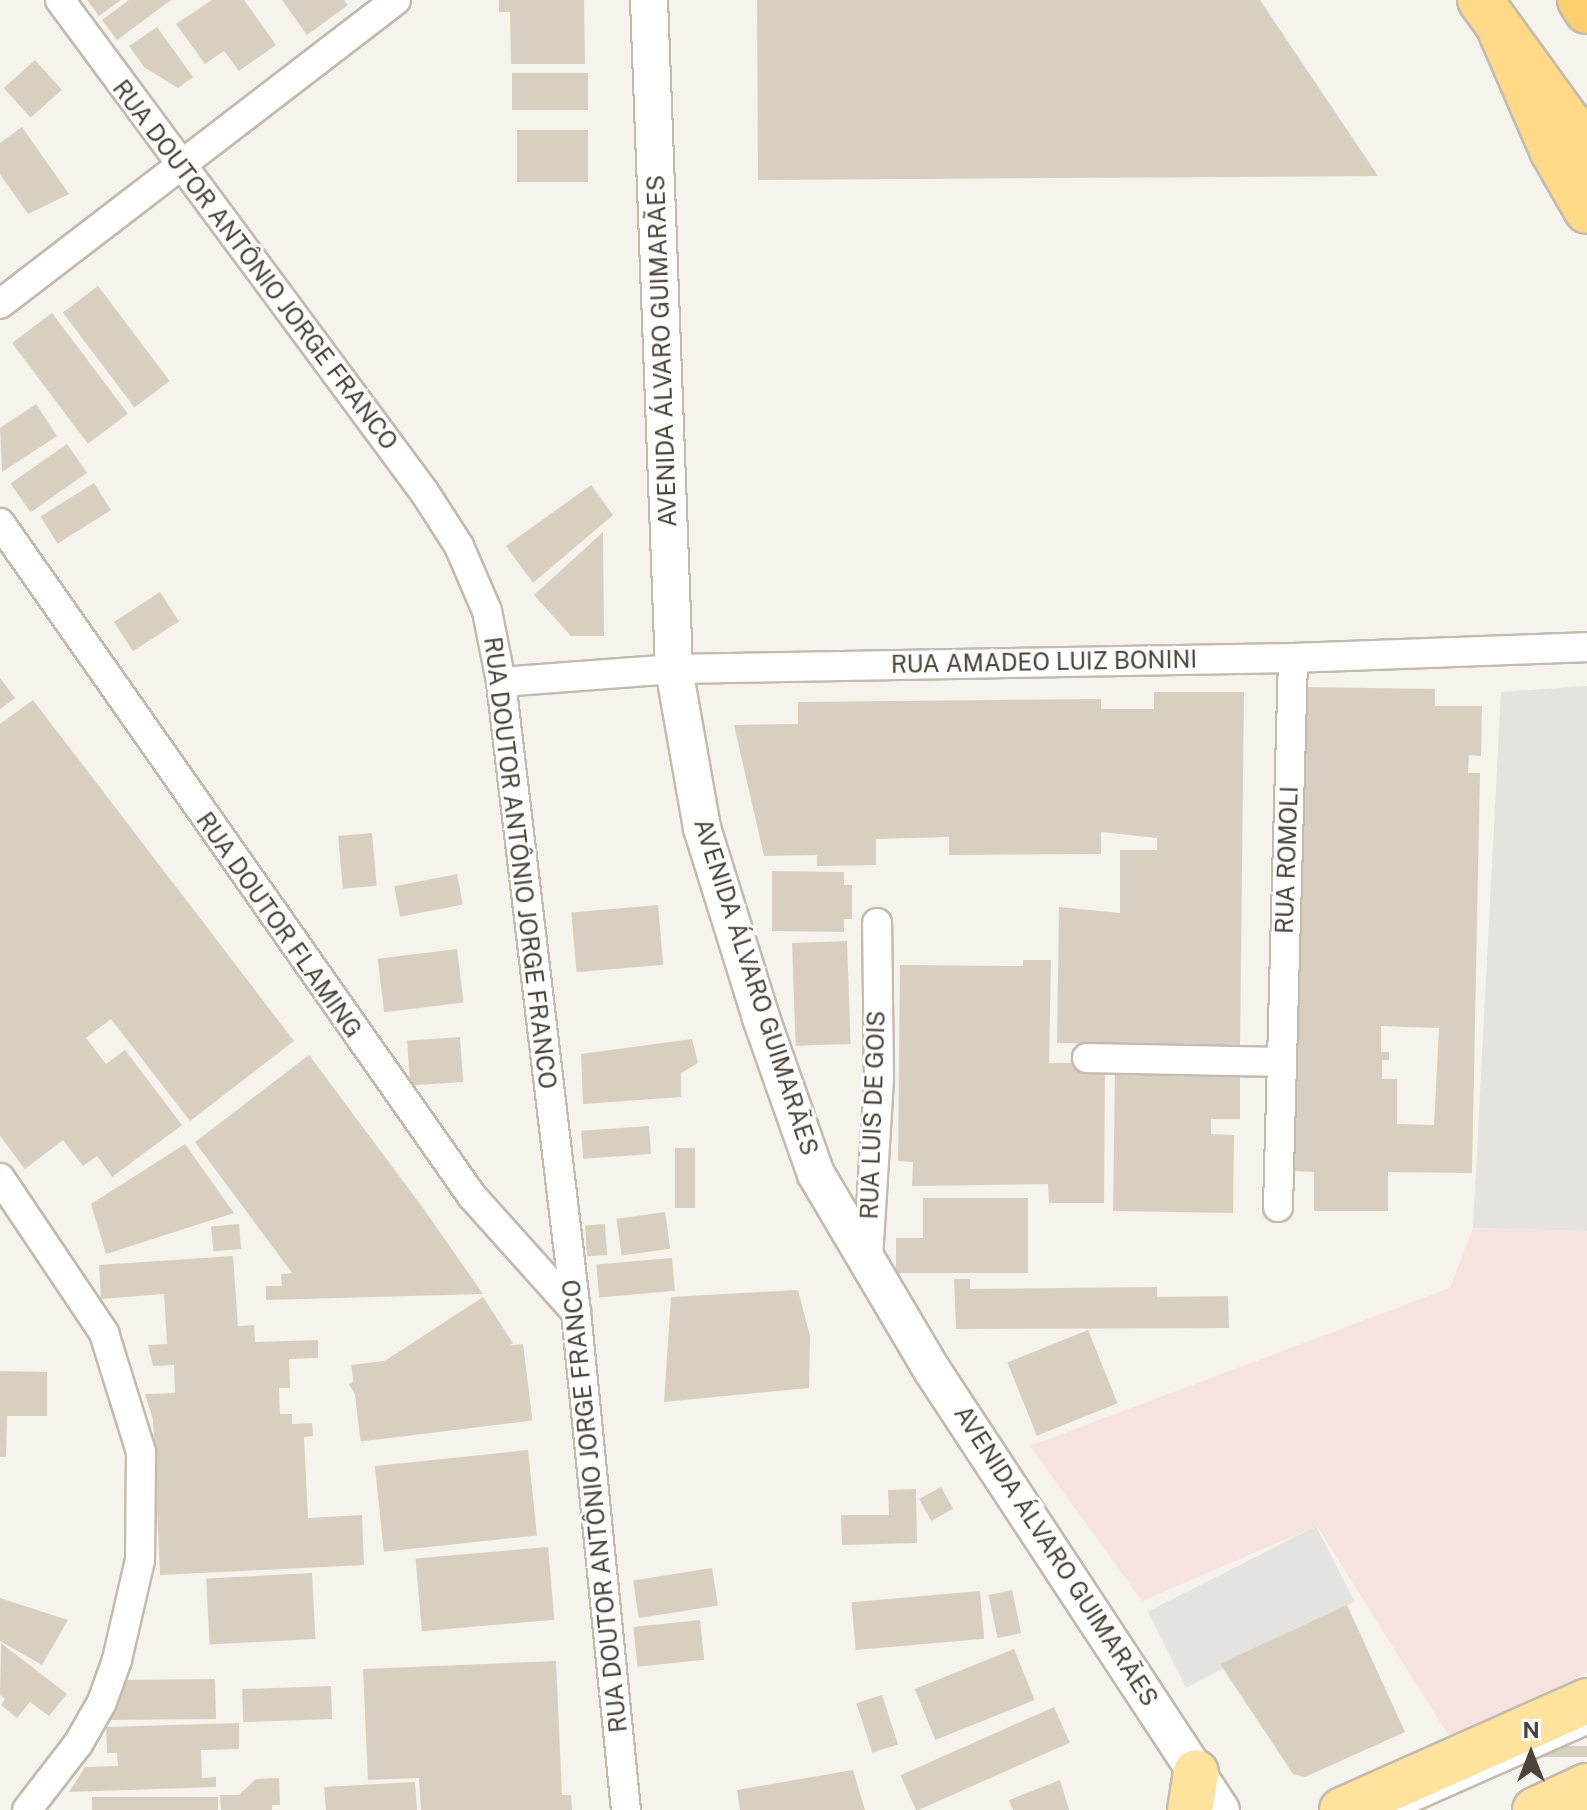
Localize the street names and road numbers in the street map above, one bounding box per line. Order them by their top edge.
street label: RUA DOUTOR ANTÔNIO JORGE FRANCO [106,74,404,456]
street label: AVENIDA ÁLVARO GUIMARÃES [641,174,683,528]
street label: RUA DOUTOR ANTÔNIO JORGE FRANCO [478,635,562,1091]
street label: RUA AMADEO LUIZ BONINI [891,645,1197,679]
street label: RUA ROMOLI [1270,786,1304,934]
street label: RUA DOUTOR FLAMING [190,807,368,1043]
street label: AVENIDA ÁLVARO GUIMARÃES [688,815,824,1159]
street label: RUA LUIS DE GOIS [855,1010,891,1220]
street label: RUA DOUTOR ANTÔNIO JORGE FRANCO [557,1278,633,1734]
street label: AVENIDA ÁLVARO GUIMARÃES [948,1400,1164,1712]

